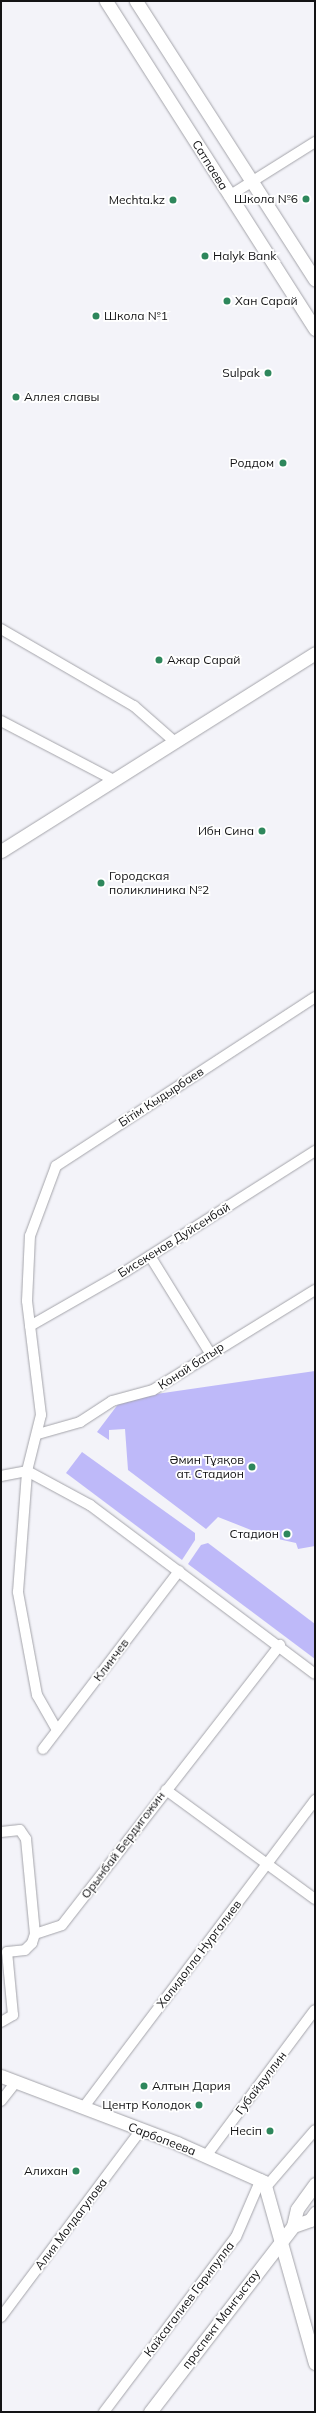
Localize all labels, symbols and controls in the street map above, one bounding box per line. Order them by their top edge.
street label: Сатпаева [189,137,231,193]
place label: Школа №6 [234,192,298,206]
place label: Mechta.kz [109,193,165,207]
marker: Школа №6 [301,194,311,204]
marker: Mechta.kz [168,195,178,205]
place label: Halyk Bank [213,249,277,263]
marker: Halyk Bank [200,251,210,261]
place label: Хан Сарай [235,294,298,308]
marker: Хан Сарай [222,296,232,306]
place label: Школа №1 [104,309,168,323]
marker: Школа №1 [91,311,101,321]
place label: Sulpak [222,366,260,380]
marker: Sulpak [263,368,273,378]
place label: Аллея славы [24,390,99,404]
marker: Аллея славы [11,392,21,402]
place label: Роддом [230,456,274,470]
marker: Роддом [277,457,289,469]
place label: Ажар Сарай [167,653,240,667]
marker: Ажар Сарай [154,655,164,665]
place label: Ибн Сина [198,824,254,838]
marker: Ибн Сина [257,826,267,836]
place label: Городская поликлиника №2 [109,869,209,897]
marker: Городская поликлиника №2 [96,878,106,888]
street label: Бiтiм Кыдырбаев [116,1064,206,1130]
street label: Бисекенов Дуйсенбай [115,1200,233,1280]
street label: Конай батыр [155,1339,227,1393]
place label: Әмин Тұяқов ат. Стадион [169,1453,244,1481]
marker: Әмин Тұяқов ат. Стадион [247,1462,257,1472]
place label: Стадион [229,1527,279,1541]
marker: Стадион [282,1529,292,1539]
street label: Клинчев [90,1636,132,1684]
street label: Орынбай Бердигожин [78,1789,168,1901]
street label: Халидолла Нургалиев [154,1897,244,2011]
street label: Губайдуллин [233,2049,289,2117]
place label: Алтын Дария [152,2079,231,2093]
marker: Алтын Дария [139,2081,149,2091]
place label: Центр Колодок [102,2098,191,2112]
marker: Центр Колодок [194,2100,204,2110]
street label: Сарбопеева [126,2120,198,2158]
place label: Несіп [230,2124,262,2138]
marker: Несіп [265,2126,275,2136]
place label: Алихан [24,2164,68,2178]
marker: Алихан [71,2166,81,2176]
street label: Алия Молдагулова [32,2175,110,2273]
street label: Кайсагалиев Гарипулла [141,2239,237,2359]
street label: проспект Мангыстау [179,2266,263,2372]

